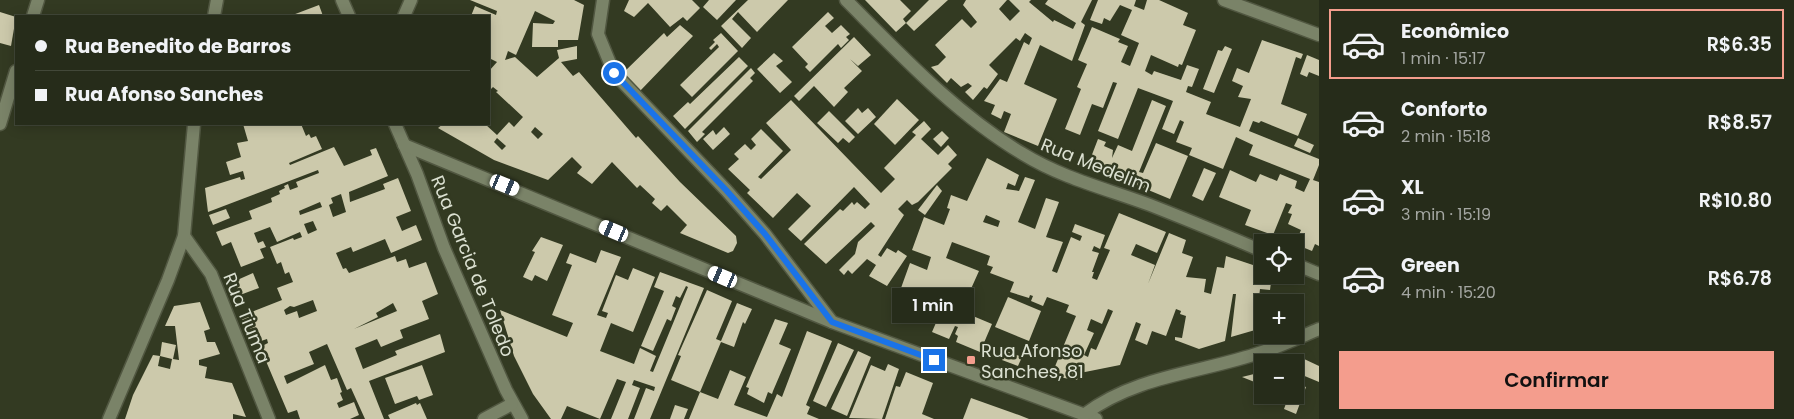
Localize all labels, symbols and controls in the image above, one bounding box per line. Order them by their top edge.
text: Econômico [1401,18,1509,45]
icon: car [1341,22,1386,67]
text: R$6.35 [1707,31,1772,58]
text: Rua Benedito de Barros [65,33,291,60]
text: 1 min · 15:17 [1401,47,1485,70]
route start [603,62,625,84]
text: Rua Afonso Sanches [65,81,264,108]
text: Conforto [1401,96,1487,123]
icon: car [1341,100,1386,145]
text: R$8.57 [1708,109,1772,136]
text: 2 min · 15:18 [1401,125,1491,148]
street label: Rua Medelim [1037,132,1155,198]
street label: Rua Garcia de Toledo [425,172,521,360]
car [488,172,521,198]
text: XL [1401,174,1424,201]
icon: car [1341,178,1386,223]
text: R$10.80 [1699,187,1772,214]
text: 3 min · 15:19 [1401,203,1491,226]
car [597,218,630,244]
map controls [1254,234,1304,404]
button: locate [1254,234,1304,284]
text: Green [1401,252,1460,279]
icon: car [1341,256,1386,301]
car [706,264,739,290]
text: R$6.78 [1708,265,1772,292]
street label: Rua Tiuma [217,269,277,367]
text: 4 min · 15:20 [1401,281,1496,304]
callout: 1 min [893,288,975,322]
text: 1 min [912,294,954,317]
button: + [1254,294,1304,344]
place label: Rua Afonso Sanches, 81 [981,338,1084,384]
route end [923,349,945,371]
button: Confirmar [1339,351,1774,409]
marker: Rua Afonso Sanches, 81 [965,354,977,366]
button: − [1254,354,1304,404]

